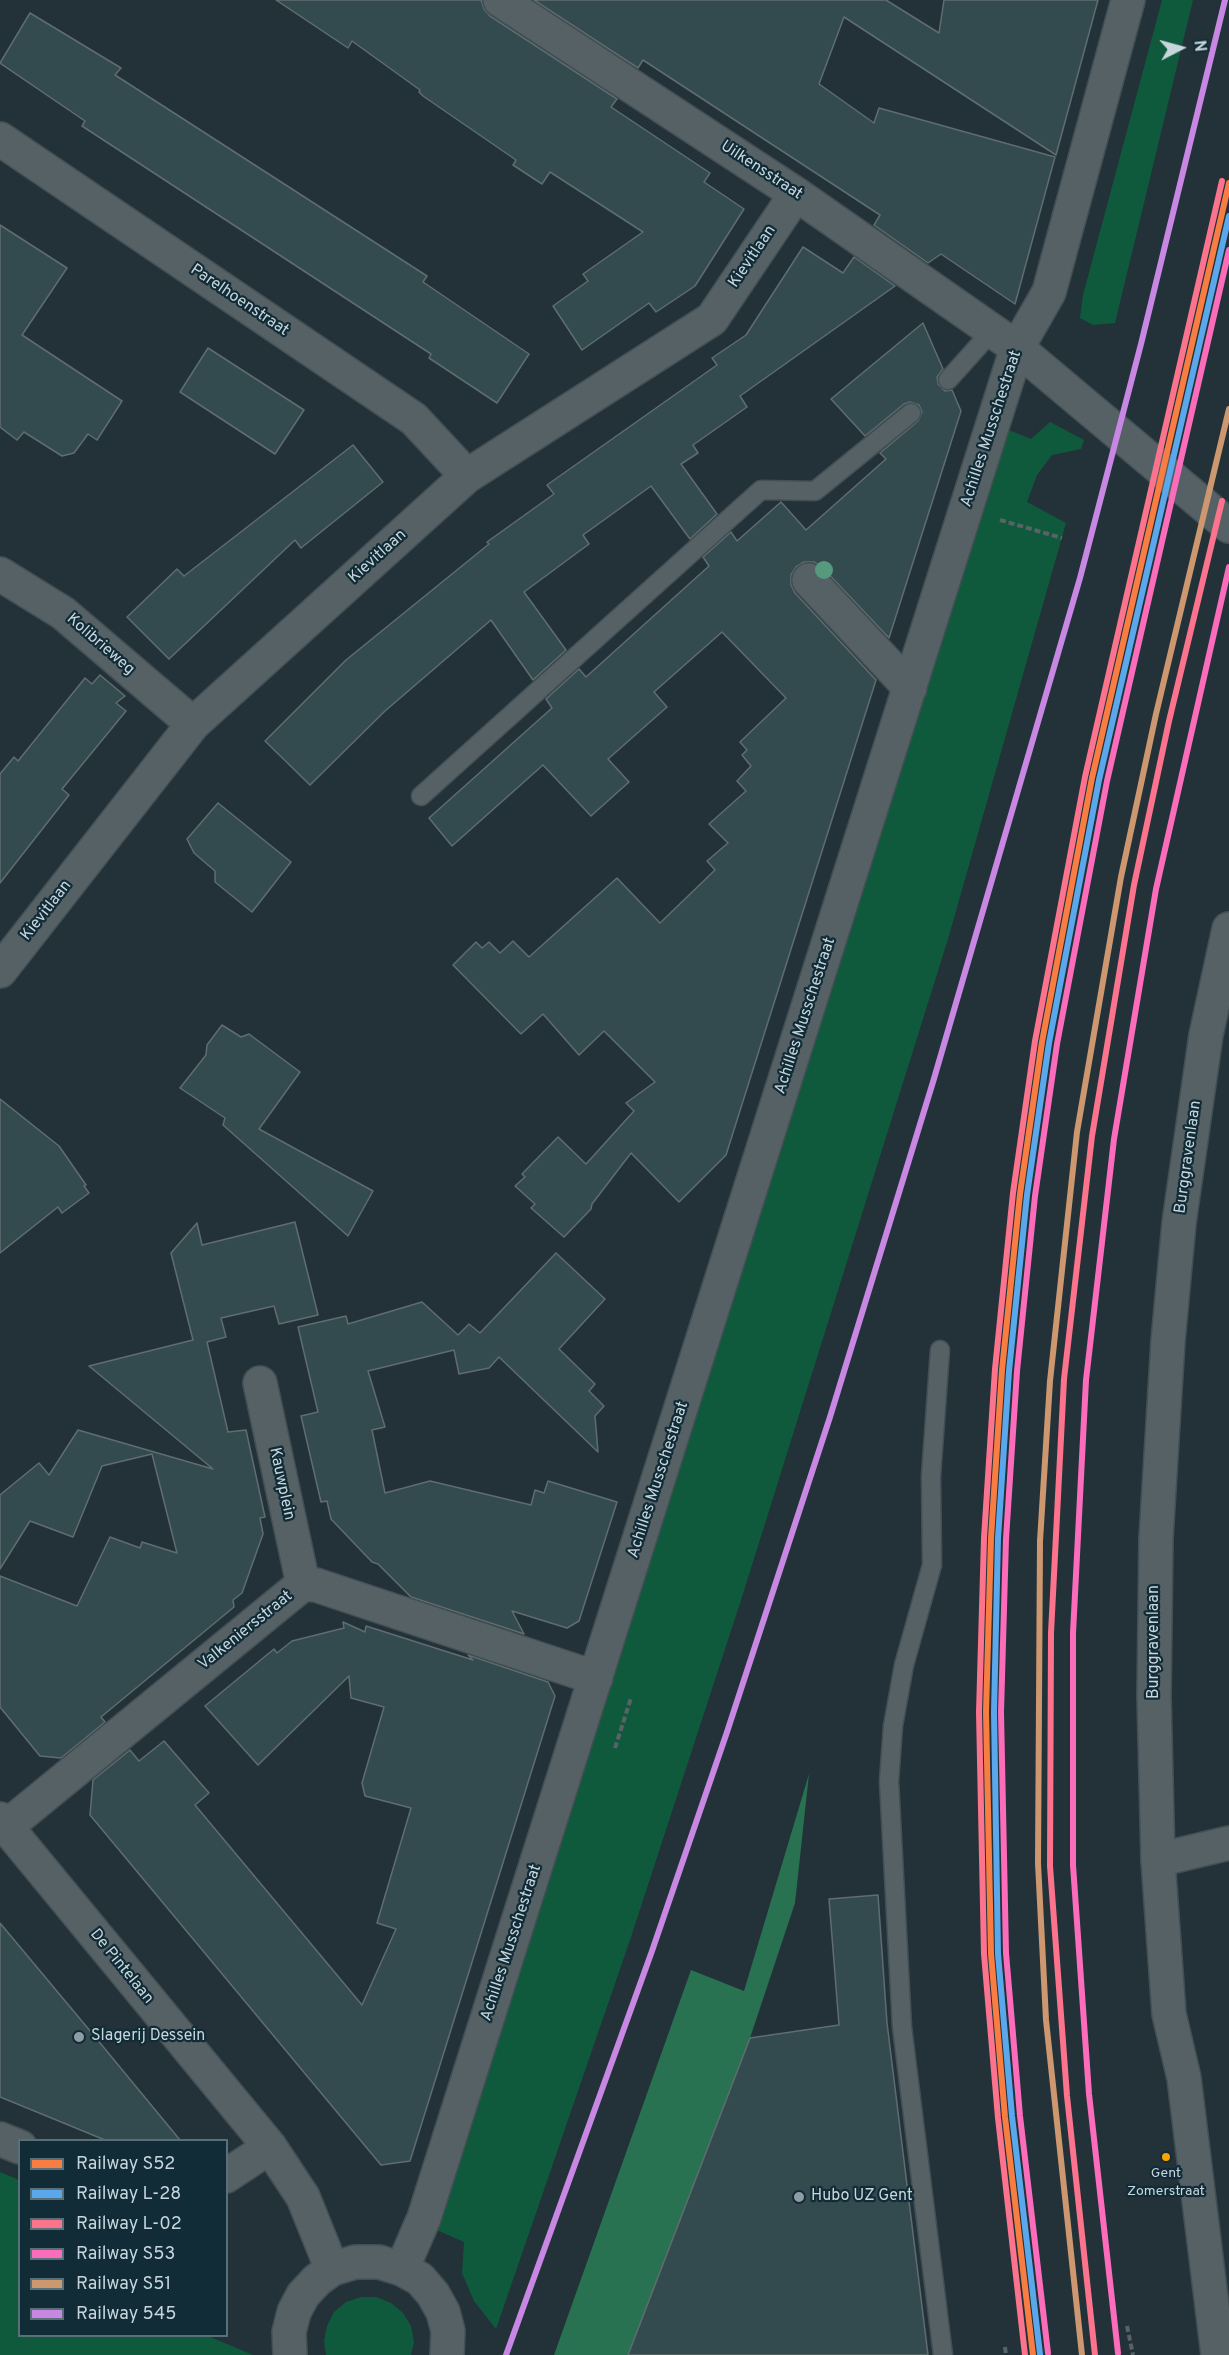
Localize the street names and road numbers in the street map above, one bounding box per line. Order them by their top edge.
street label: Uilkensstraat [716,137,806,205]
street label: Kievitlaan [725,222,781,292]
street label: Parelhoenstraat [186,261,292,341]
street label: Achilles Musschestraat [958,348,1026,510]
street label: Kievitlaan [345,526,411,588]
street label: Kolibrieweg [62,610,138,680]
street label: Kievitlaan [18,877,76,945]
street label: Achilles Musschestraat [772,935,840,1097]
street label: Burggravenlaan [1172,1099,1206,1215]
street label: Achilles Musschestraat [625,1399,693,1561]
street label: Kauwplein [264,1446,298,1522]
street label: Burggravenlaan [1145,1585,1165,1699]
street label: Valkeniersstraat [195,1587,297,1675]
street label: Achilles Musschestraat [478,1862,546,2024]
street label: De Pintelaan [85,1926,157,2008]

